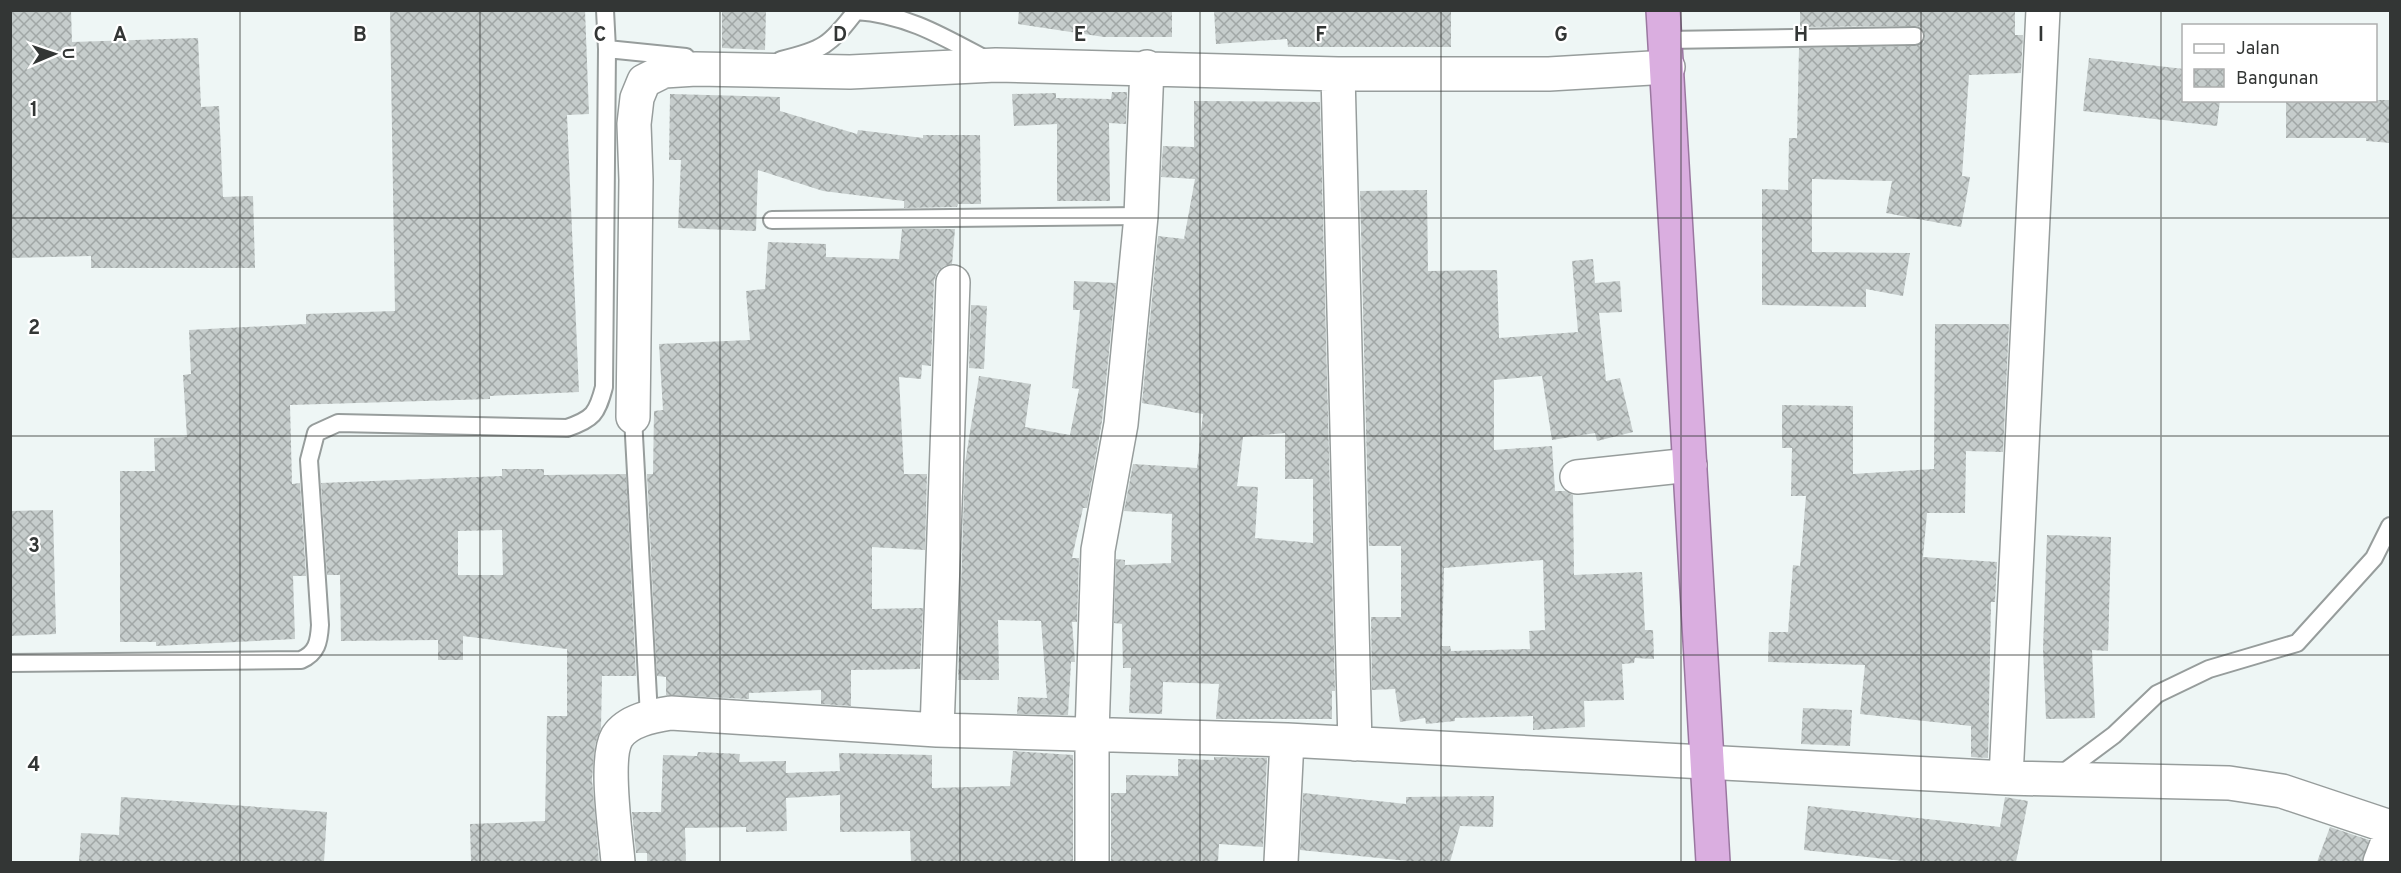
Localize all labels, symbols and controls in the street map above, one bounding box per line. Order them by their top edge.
text: A [113,23,127,49]
text: B [353,23,367,49]
text: C [594,23,606,49]
text: D [833,23,847,49]
text: E [1074,23,1086,49]
text: F [1315,23,1327,49]
text: G [1554,23,1568,49]
text: H [1794,23,1808,49]
text: I [2038,23,2044,49]
north arrow [24,24,84,84]
legend [2182,24,2377,102]
text: Jalan [2236,38,2280,61]
text: U [57,47,77,60]
text: Bangunan [2236,68,2319,91]
text: 1 [30,98,38,124]
text: 2 [28,316,40,342]
text: 3 [28,534,40,560]
text: 4 [28,753,40,779]

